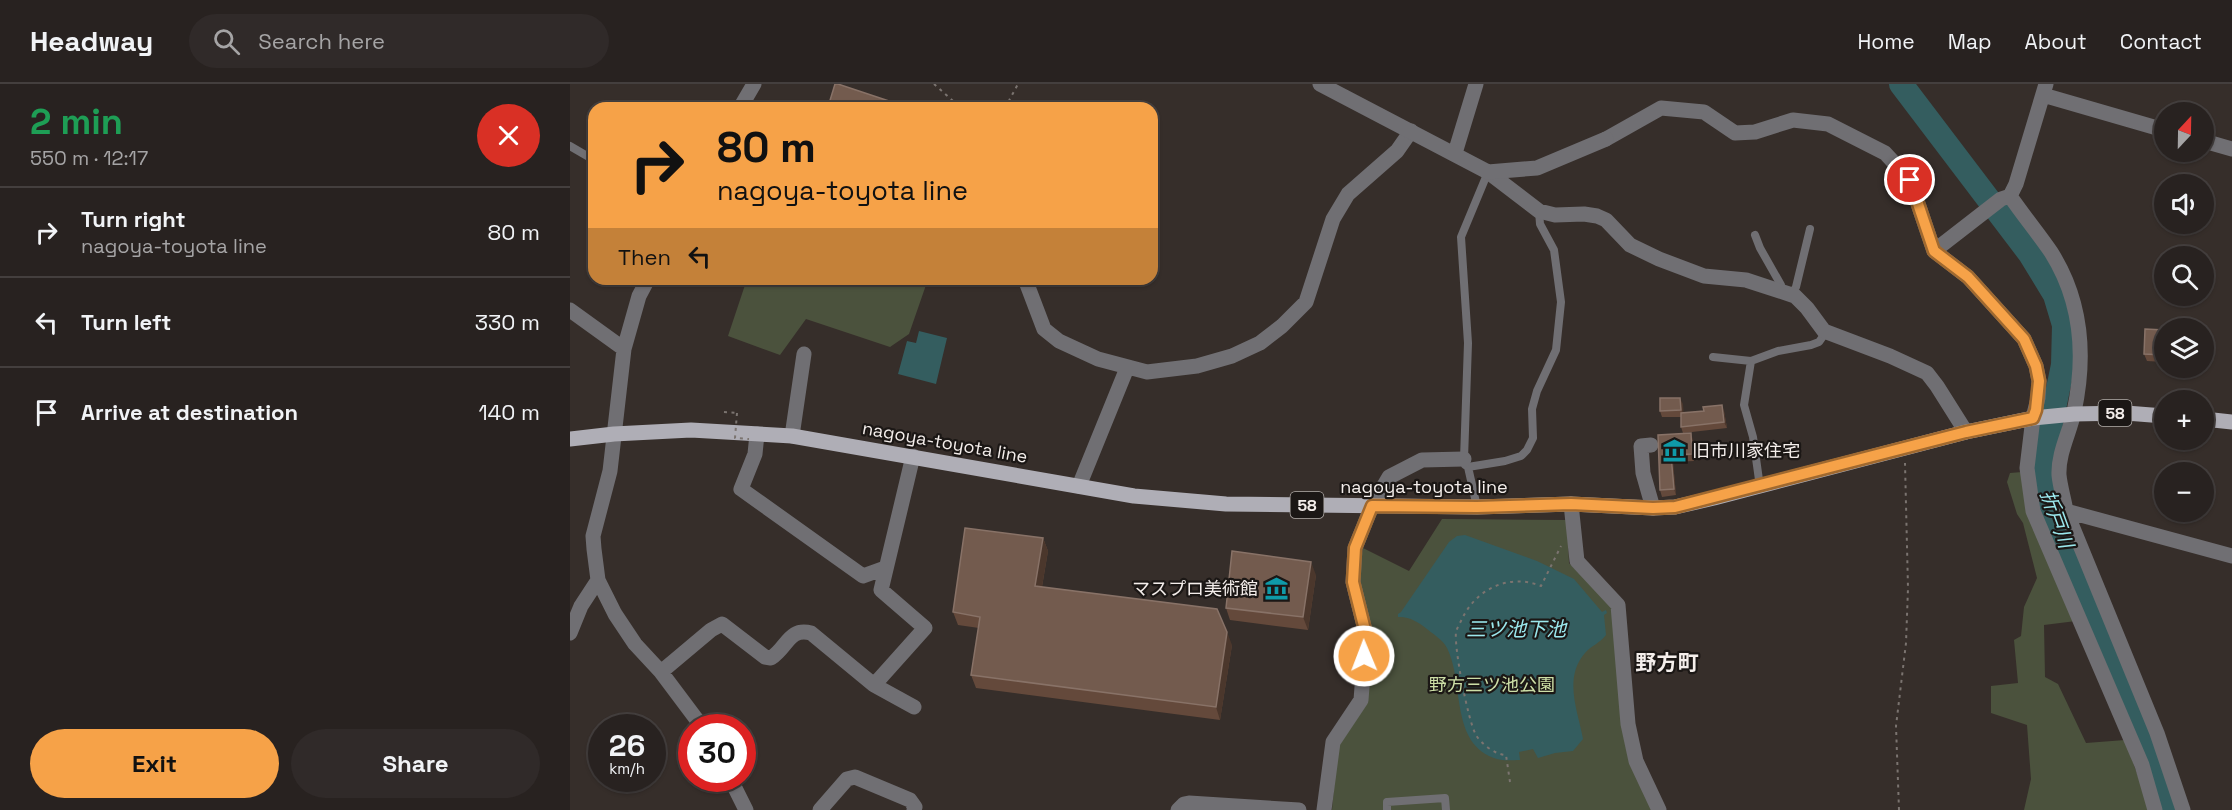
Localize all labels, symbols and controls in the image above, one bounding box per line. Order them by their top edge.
search box [189,14,609,68]
text: Headway [30,23,153,59]
icon: search [210,25,243,58]
text: Search here [258,27,385,55]
text: Home [1857,28,1915,55]
text: Map [1948,28,1992,55]
text: About [2025,28,2087,55]
text: Contact [2120,28,2202,55]
text: 2 min [30,99,123,145]
north arrow [2154,102,2214,162]
map controls [2154,102,2214,522]
button: close [477,104,540,167]
text: 80 m [717,121,816,174]
icon: right [618,126,696,204]
text: 550 m · 12:17 [30,145,148,171]
pin [1884,154,1935,205]
icon: arrive [1893,163,1926,196]
text: nagoya-toyota line [717,173,968,208]
button: sound [2154,174,2214,234]
text: Turn right [81,205,186,233]
icon: right [30,216,63,249]
text: 80 m [488,218,540,246]
text: nagoya-toyota line [81,233,267,259]
icon: left [683,240,716,273]
text: Then [618,243,671,271]
button: search [2154,246,2214,306]
icon: left [30,306,63,339]
text: Turn left [81,308,171,336]
text: 330 m [475,308,540,336]
button: layers [2154,318,2214,378]
button: + [2154,390,2214,450]
icon: arrive [30,396,63,429]
text: Arrive at destination [81,398,298,426]
text: 140 m [478,398,540,426]
road number: 58 [2098,400,2132,426]
street label: nagoya-toyota line [861,416,1029,468]
museum icon: 旧市川家住宅 [1661,437,1687,463]
place label: 旧市川家住宅 [1692,439,1800,462]
button: − [2154,462,2214,522]
street label: nagoya-toyota line [1340,475,1508,498]
water label: 折戸川 [2035,486,2080,554]
road number: 58 [1290,492,1324,518]
museum icon: マスプロ美術館 [1263,575,1289,601]
place label: マスプロ美術館 [1132,577,1258,600]
water label: 三ツ池下池 [1466,616,1568,642]
position arrow [1332,624,1396,688]
district label: 野方町 [1636,649,1699,676]
park label: 野方三ツ池公園 [1429,673,1555,696]
speed limit sign: 30 [678,714,756,792]
text: 26 [609,726,645,765]
button: Exit [30,729,279,798]
button: Share [291,729,540,798]
text: km/h [609,759,645,778]

